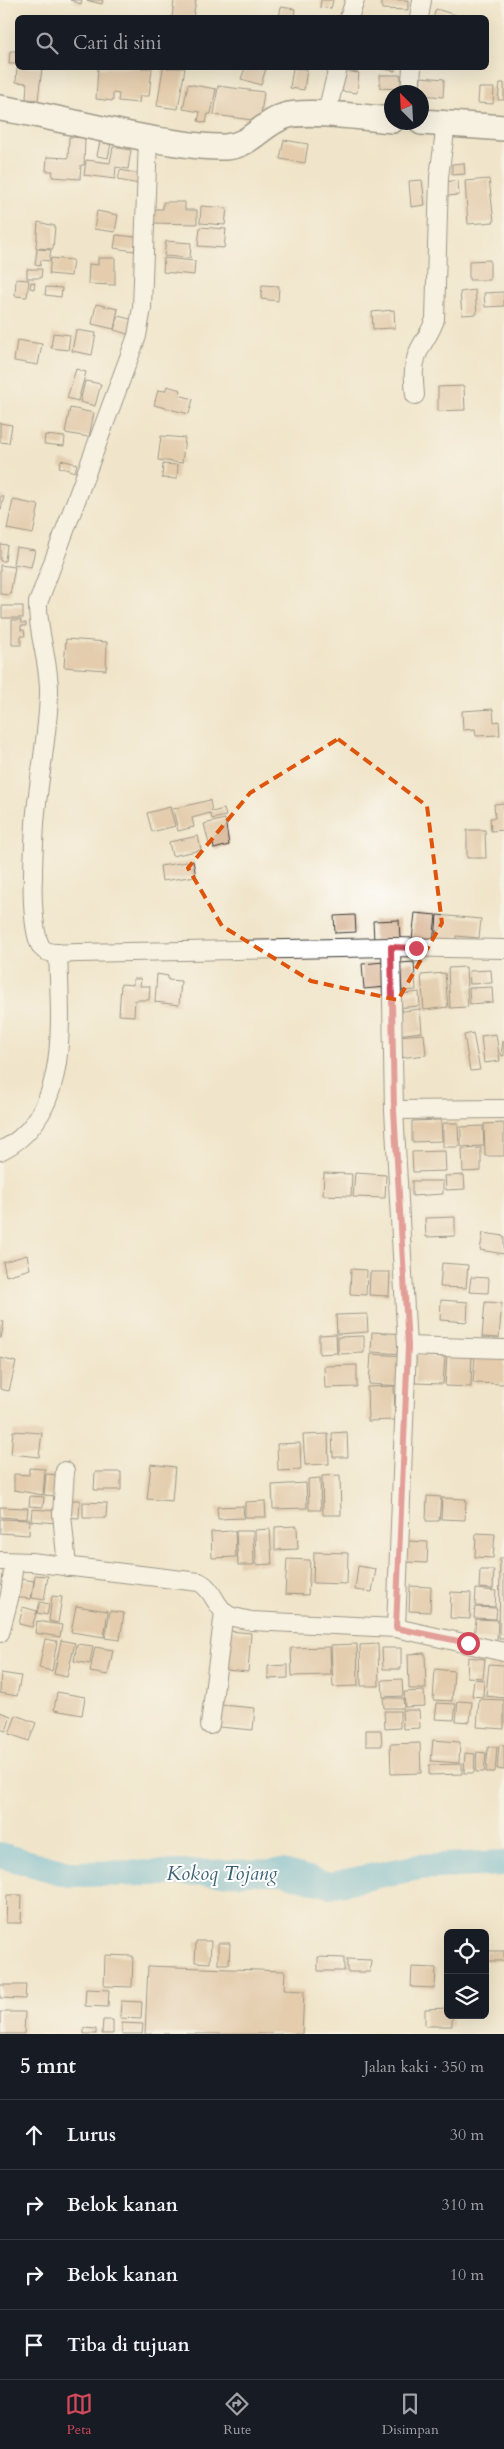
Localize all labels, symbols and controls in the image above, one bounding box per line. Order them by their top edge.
search box [15,15,489,70]
icon: search [33,29,61,57]
text: Cari di sini [73,30,162,56]
north arrow [384,85,429,130]
route end [405,937,428,960]
route start [457,1632,480,1655]
water label: Kokoq Tojang [166,1860,278,1887]
map controls [444,1929,489,2019]
button: locate [444,1929,489,1974]
button: layers [444,1974,489,2019]
text: 5 mnt [20,2052,76,2081]
text: Jalan kaki · 350 m [364,2056,484,2078]
icon: ahead [20,2121,48,2149]
text: Lurus [67,2122,116,2148]
text: 30 m [450,2124,484,2146]
icon: right [20,2191,48,2219]
text: Belok kanan [67,2192,178,2218]
text: 310 m [442,2194,484,2216]
icon: right [20,2261,48,2289]
text: Belok kanan [67,2262,178,2288]
text: 10 m [450,2264,484,2286]
icon: arrive [20,2331,48,2359]
text: Tiba di tujuan [67,2332,190,2358]
tab: Peta [65,2390,93,2439]
tab: Rute [223,2390,251,2439]
tab: Disimpan [382,2390,439,2439]

